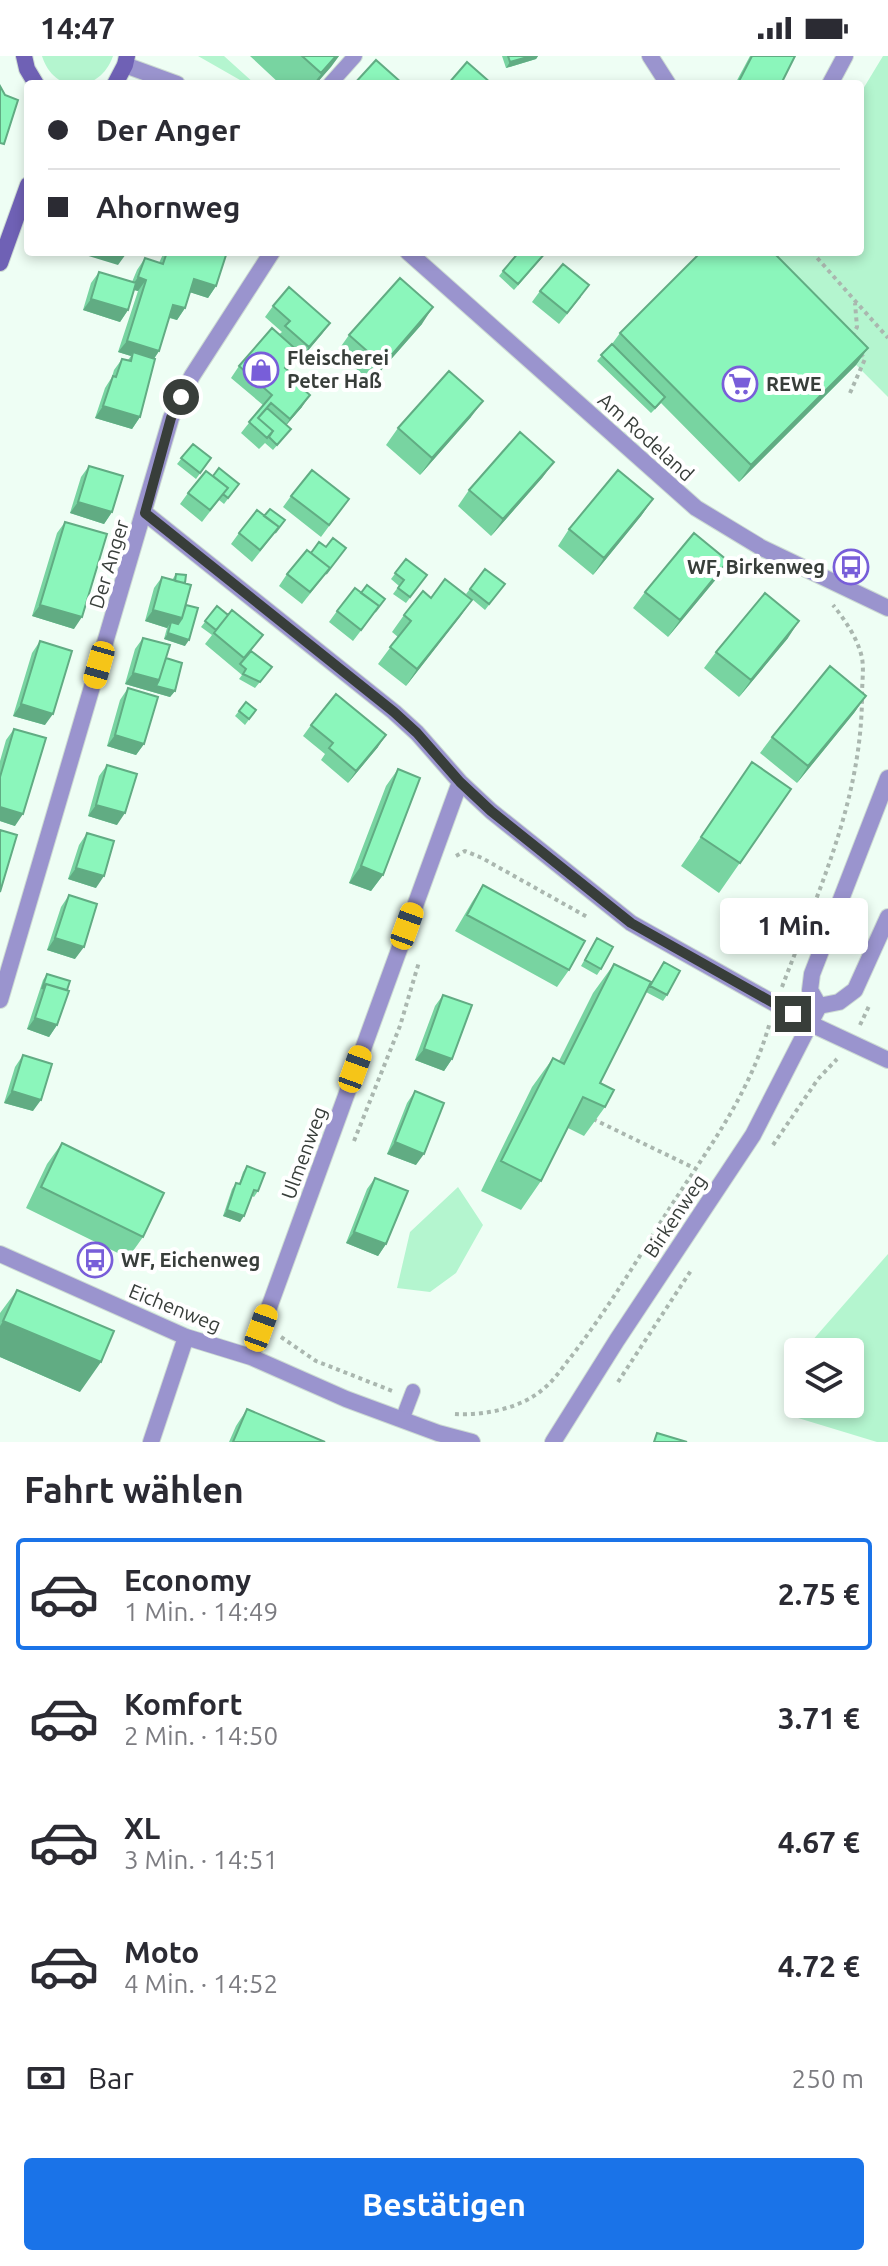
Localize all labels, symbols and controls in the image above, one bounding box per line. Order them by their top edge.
text: 14:47 [40,11,115,45]
text: Der Anger [96,113,241,147]
text: Ahornweg [96,190,240,224]
place label: Fleischerei Peter Haß [287,346,389,392]
shop icon: Fleischerei Peter Haß [242,351,280,389]
supermarket icon: REWE [721,365,759,403]
place label: REWE [766,372,822,395]
route start [163,379,199,415]
street label: Am Rodeland [594,388,699,485]
street label: Der Anger [84,516,133,611]
bus stop icon: WF, Birkenweg [832,548,870,586]
place label: WF, Birkenweg [687,555,825,578]
car [81,639,117,691]
callout: 1 Min. [719,898,867,954]
car [388,899,426,953]
text: 1 Min. [758,911,830,940]
route end [775,996,811,1032]
car [336,1042,374,1096]
street label: Ulmenweg [276,1103,331,1202]
street label: Birkenweg [638,1170,711,1262]
bus stop icon: WF, Eichenweg [76,1241,114,1279]
place label: WF, Eichenweg [121,1248,260,1271]
street label: Eichenweg [126,1279,225,1336]
car [242,1301,280,1355]
map controls [784,1338,864,1418]
button: layers [784,1338,864,1418]
text: Fahrt wählen [24,1469,244,1510]
icon: car [28,1558,100,1630]
text: Economy [124,1563,251,1597]
text: 2.75 € [778,1577,860,1611]
text: 1 Min. · 14:49 [124,1597,278,1626]
icon: car [28,1682,100,1754]
text: Komfort [124,1687,242,1721]
text: 3.71 € [778,1701,860,1735]
text: 2 Min. · 14:50 [124,1721,278,1750]
icon: car [28,1806,100,1878]
text: XL [124,1811,160,1845]
text: 4.67 € [778,1825,860,1859]
text: 3 Min. · 14:51 [124,1845,278,1874]
icon: car [28,1930,100,2002]
text: Moto [124,1935,199,1969]
text: 4.72 € [778,1949,860,1983]
text: 4 Min. · 14:52 [124,1969,278,1998]
icon: cash [24,2056,68,2100]
text: Bar [88,2061,134,2095]
text: 250 m [792,2064,864,2093]
button: Bestätigen [24,2158,864,2250]

